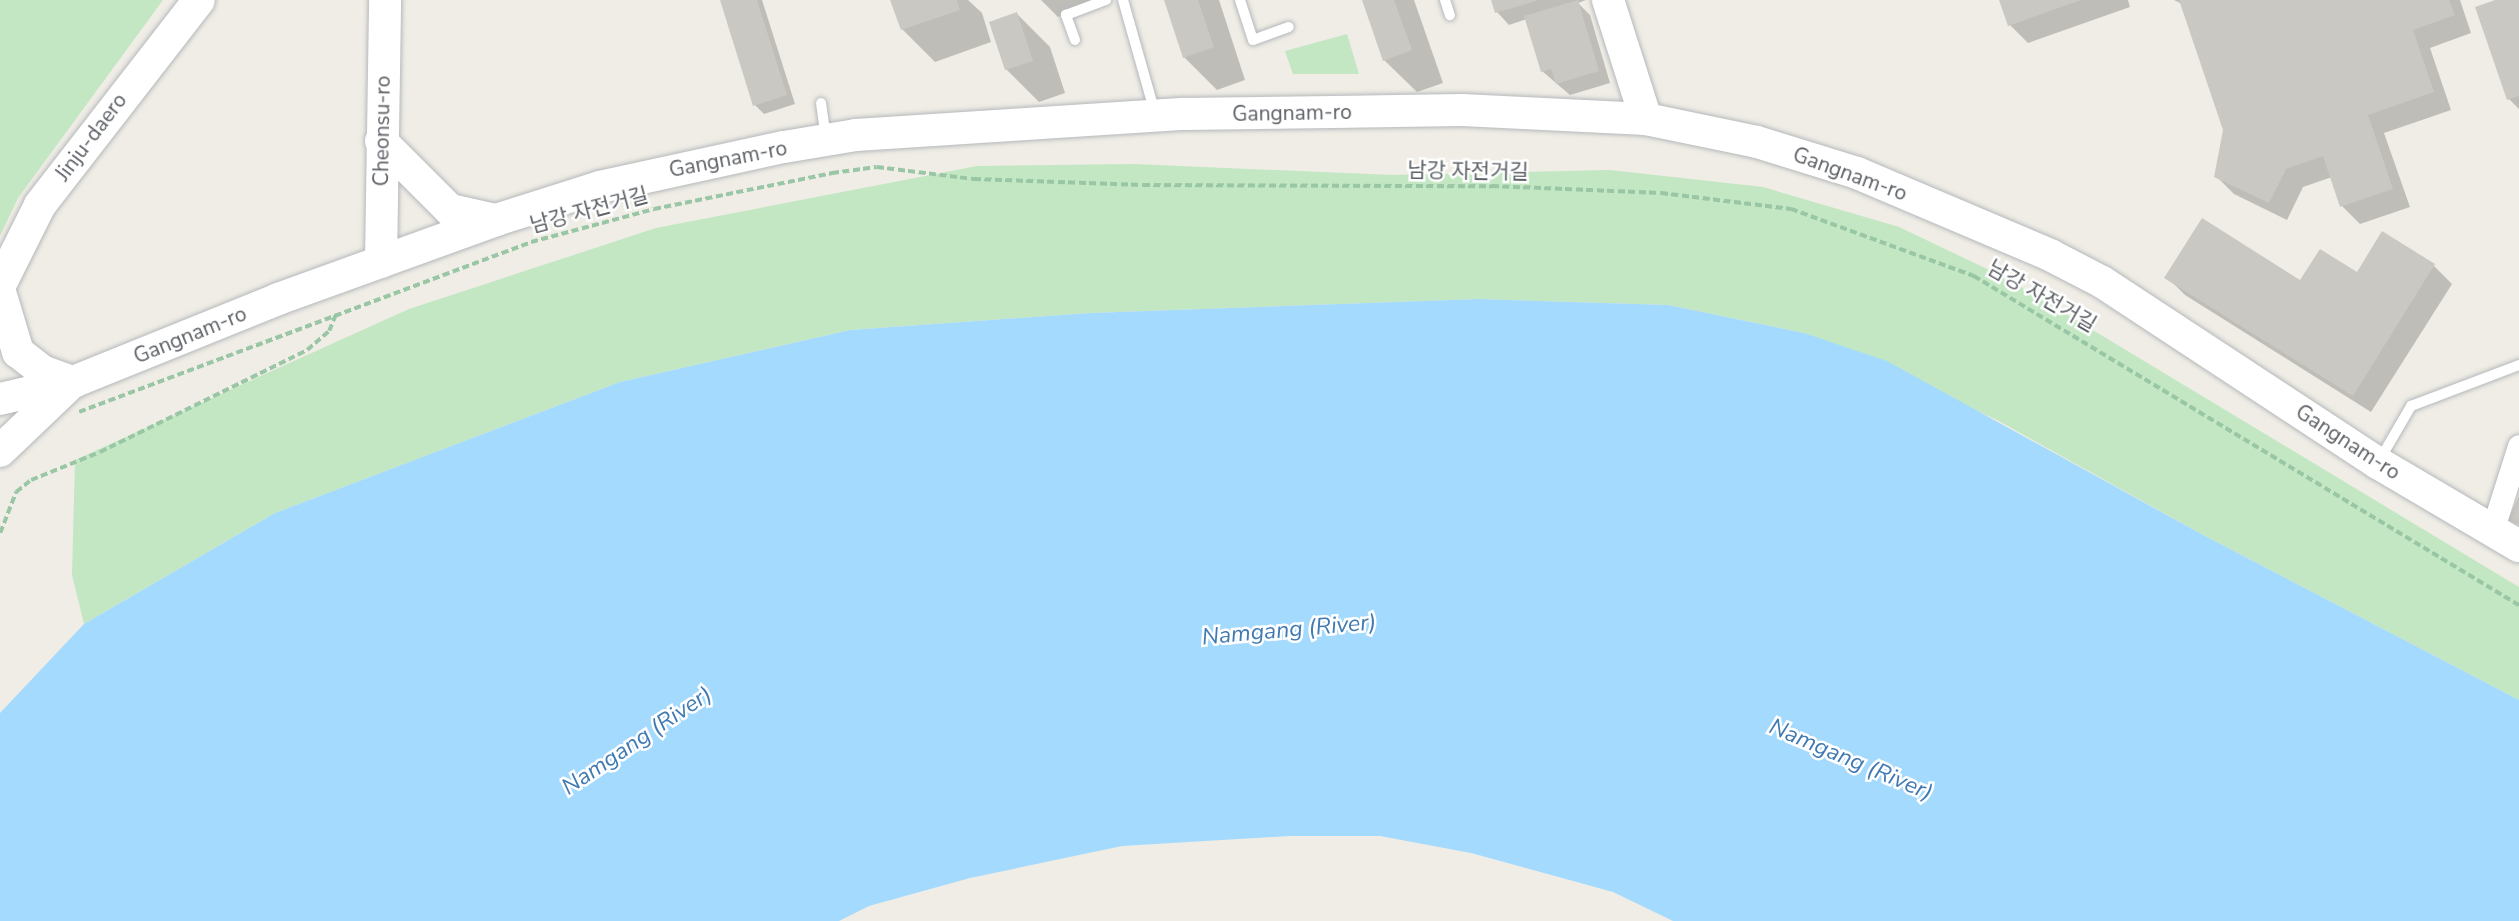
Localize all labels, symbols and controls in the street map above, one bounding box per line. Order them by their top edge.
street label: Cheonsu-ro [368,75,396,187]
street label: Jinju-daero [50,88,132,186]
street label: Gangnam-ro [1232,99,1352,127]
street label: Gangnam-ro [667,135,789,183]
street label: Gangnam-ro [1789,142,1911,206]
street label: 남강 자전거길 [1407,157,1529,185]
street label: 남강 자전거길 [527,182,651,238]
street label: 남강 자전거길 [1983,255,2101,337]
street label: Gangnam-ro [130,301,250,369]
street label: Gangnam-ro [2291,399,2405,485]
water label: Namgang (River) [1201,609,1377,651]
water label: Namgang (River) [557,681,717,801]
water label: Namgang (River) [1765,713,1937,807]

